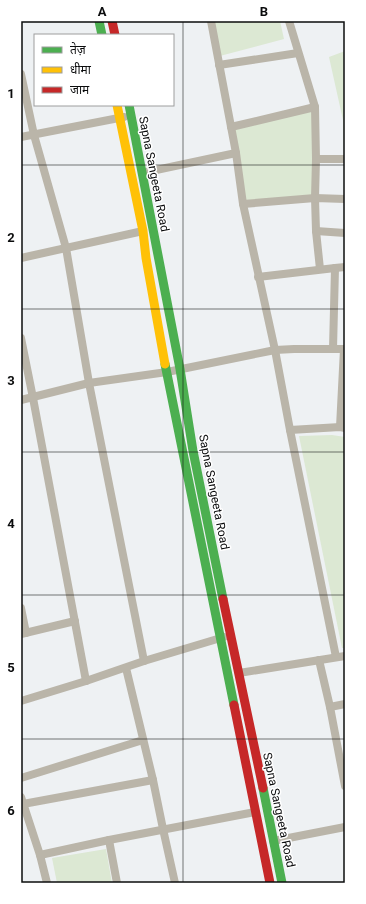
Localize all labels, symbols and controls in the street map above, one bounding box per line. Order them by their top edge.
text: A [98,4,107,19]
text: B [260,4,268,19]
legend [34,34,174,106]
text: तेज़ [70,42,87,57]
text: धीमा [70,62,92,77]
text: जाम [70,83,90,97]
text: 1 [7,86,15,101]
street label: Sapna Sangeeta Road [136,115,172,233]
text: 2 [7,230,15,245]
text: 3 [7,373,15,388]
street label: Sapna Sangeeta Road [196,433,232,551]
text: 4 [7,516,15,531]
text: 5 [7,660,15,675]
street label: Sapna Sangeeta Road [260,751,298,869]
text: 6 [7,803,15,818]

